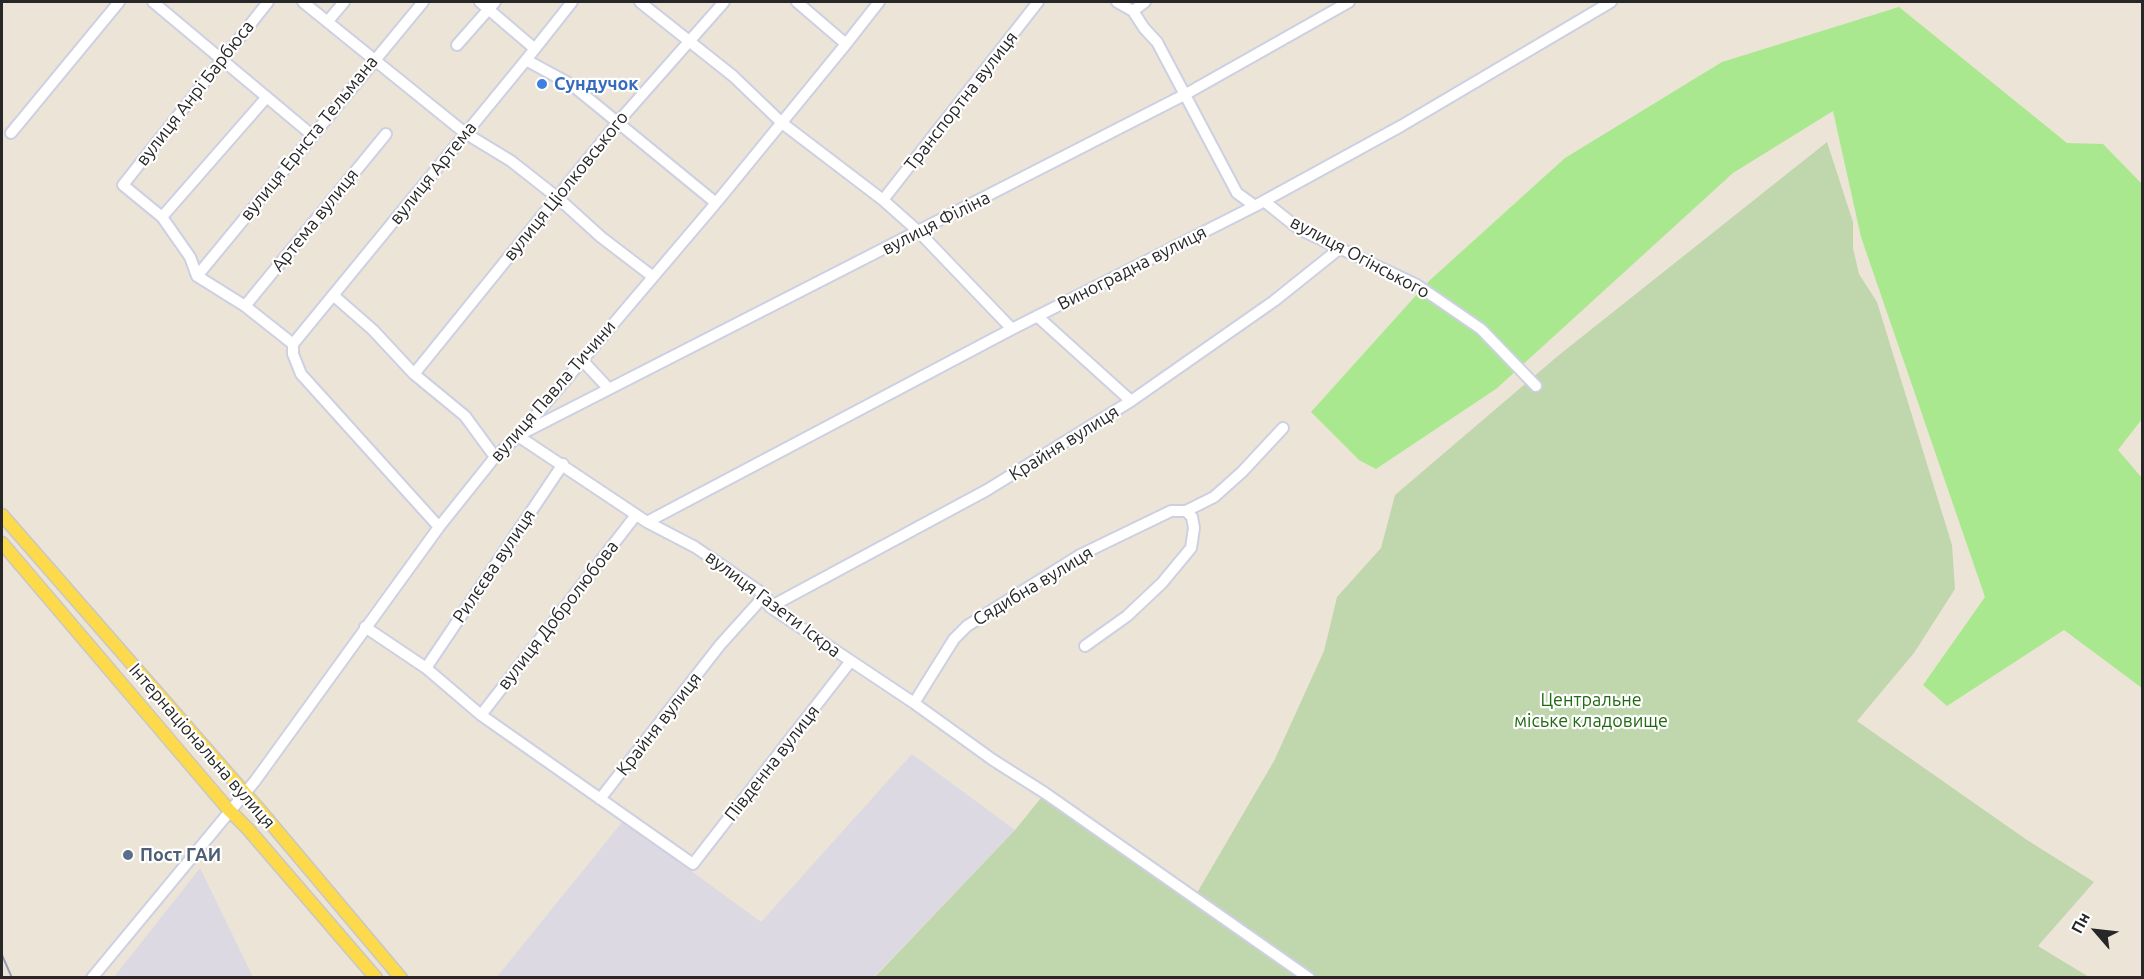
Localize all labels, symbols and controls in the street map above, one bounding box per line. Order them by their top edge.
street label: вулиця Анрі Барбюса [132,16,258,170]
street label: Транспортна вулиця [900,27,1022,175]
street label: вулиця Ернста Тельмана [236,51,382,225]
place label: Сундучок [554,73,639,95]
marker: Сундучок [535,77,549,91]
street label: вулиця Ціолковського [499,107,633,265]
street label: вулиця Артема [385,117,481,229]
street label: Артема вулиця [267,164,363,276]
street label: вулиця Філіна [878,187,994,259]
street label: вулиця Огінського [1287,211,1433,303]
street label: Виноградна вулиця [1054,221,1210,315]
street label: вулиця Павла Тичини [486,316,620,466]
street label: Крайня вулиця [1005,401,1123,485]
street label: Рилєєва вулиця [448,505,540,627]
street label: вулиця Добролюбова [493,536,623,694]
street label: Сядибна вулиця [969,542,1097,630]
street label: вулиця Газети Іскра [701,546,845,662]
street label: Інтернаціональна вулиця [124,659,280,833]
street label: Крайня вулиця [612,668,706,780]
park label: Центральне міське кладовище [1514,689,1668,732]
street label: Південна вулиця [720,701,824,825]
place label: Пост ГАИ [140,844,221,866]
marker: Пост ГАИ [121,848,135,862]
north arrow [2066,901,2126,961]
text: Пн [2067,909,2093,936]

